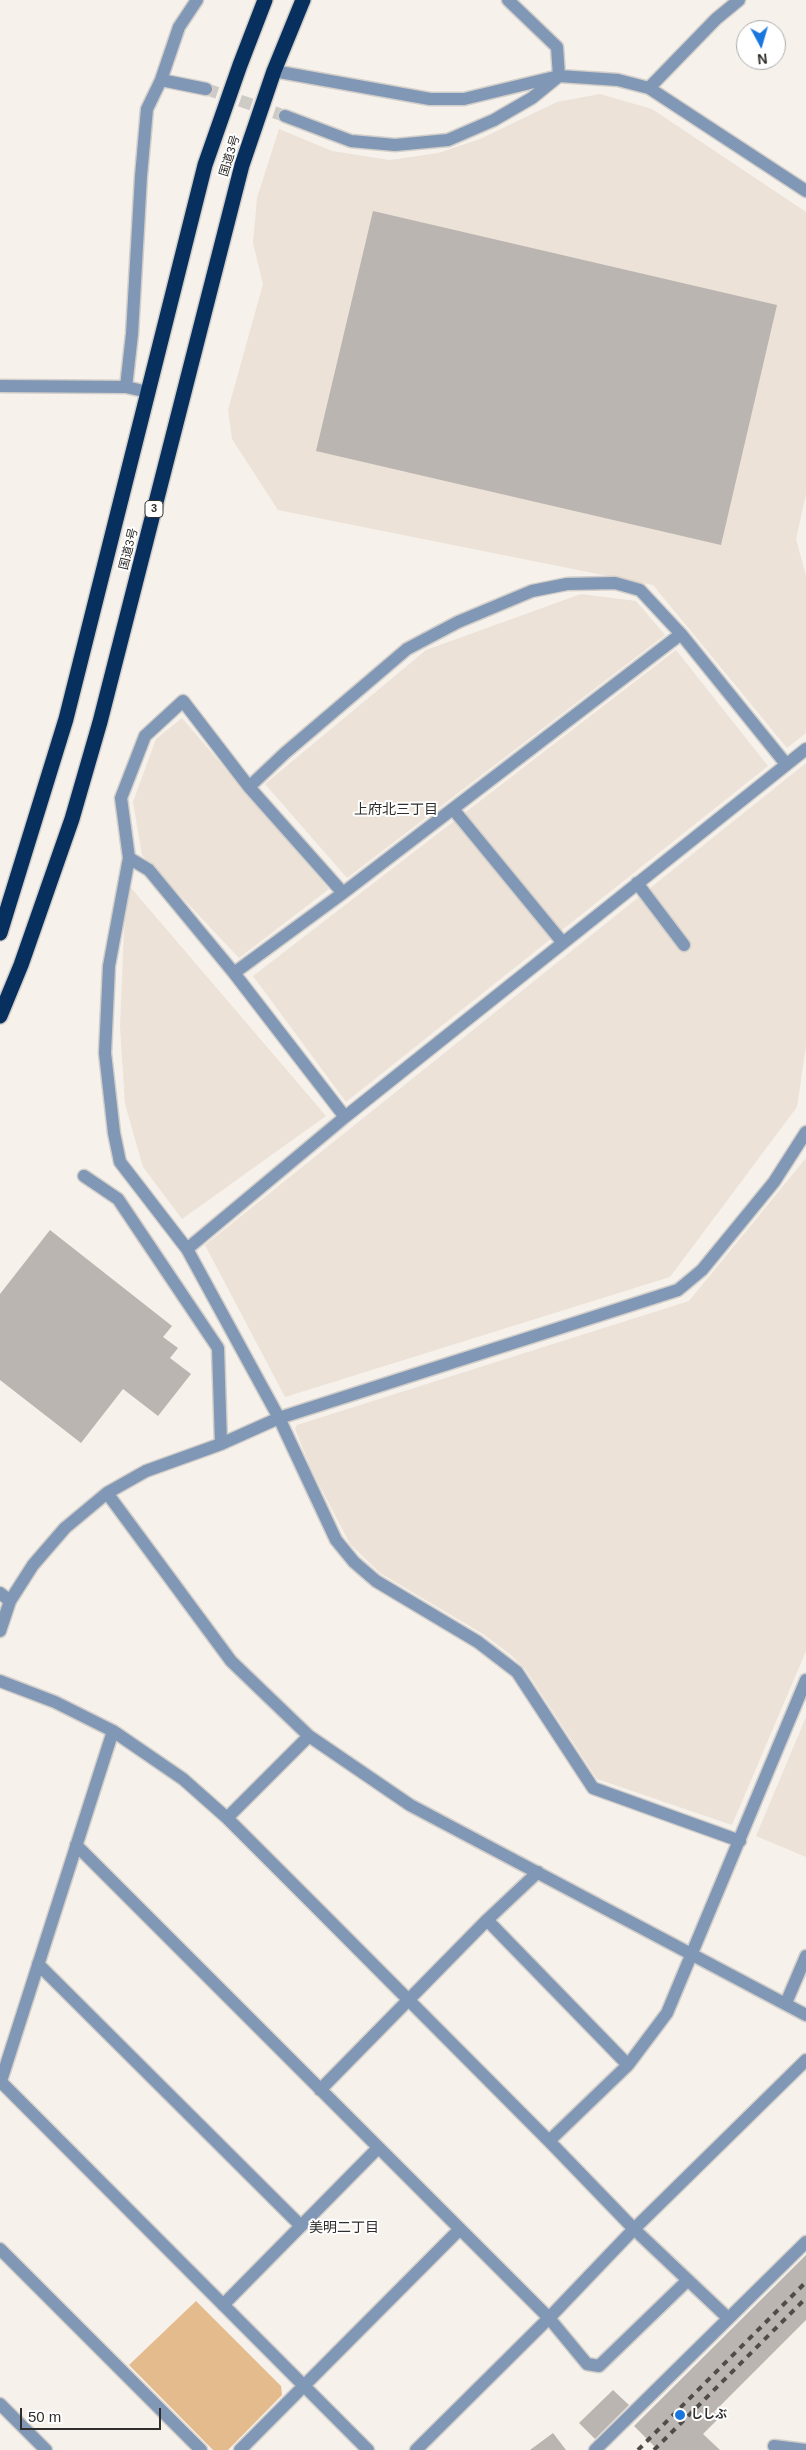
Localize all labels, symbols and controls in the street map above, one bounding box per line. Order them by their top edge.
north arrow [736,20,786,70]
text: N [757,50,768,67]
street label: 国道3号 [217,133,243,179]
road number: 3 [145,500,163,518]
street label: 国道3号 [117,527,141,571]
district label: 上府北三丁目 [354,802,438,818]
district label: 美明二丁目 [309,2220,379,2236]
scale bar [22,2398,164,2430]
text: 50 m [28,2408,61,2425]
marker: ししぶ [673,2408,687,2422]
place label: ししぶ [691,2408,727,2422]

